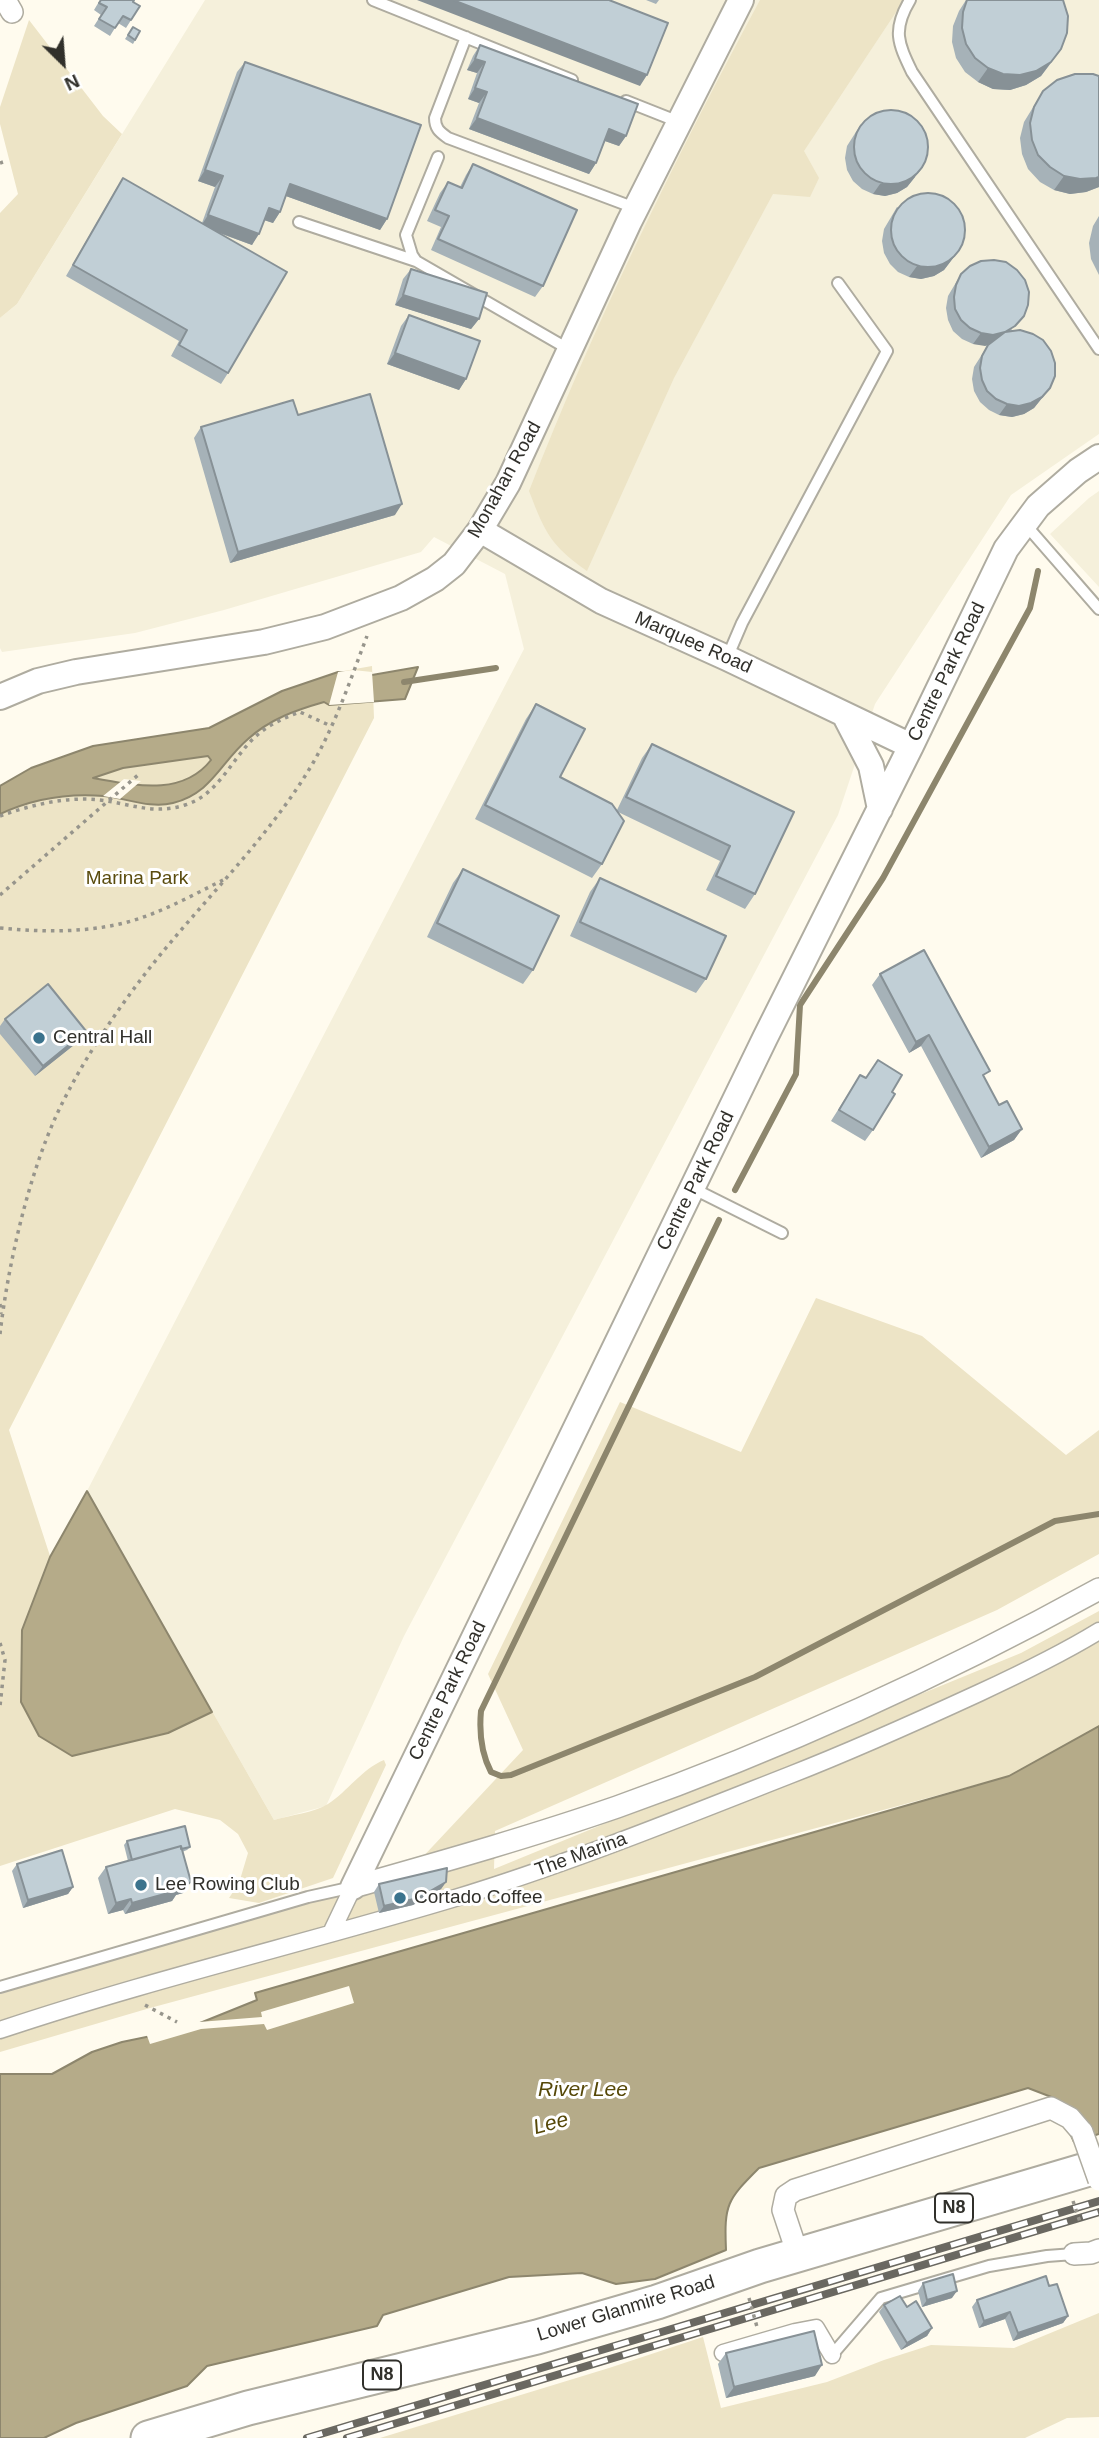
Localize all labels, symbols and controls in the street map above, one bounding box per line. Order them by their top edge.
north arrow [28,28,98,98]
text: N [61,70,83,95]
street label: Monahan Road [464,418,546,542]
street label: Centre Park Road [903,599,991,745]
street label: Marquee Road [631,607,755,679]
park label: Marina Park [86,868,188,890]
place label: Central Hall [53,1027,152,1049]
marker: Central Hall [31,1030,47,1046]
street label: Centre Park Road [652,1108,740,1254]
street label: Centre Park Road [404,1618,492,1764]
street label: The Marina [532,1828,630,1882]
place label: Lee Rowing Club [155,1874,300,1896]
marker: Lee Rowing Club [133,1877,149,1893]
place label: Cortado Coffee [414,1887,543,1909]
marker: Cortado Coffee [392,1890,408,1906]
water label: River Lee [538,2077,628,2103]
water label: Lee [531,2107,571,2141]
road number: N8 [935,2194,973,2222]
street label: Lower Glanmire Road [534,2271,718,2347]
road number: N8 [363,2360,401,2390]

